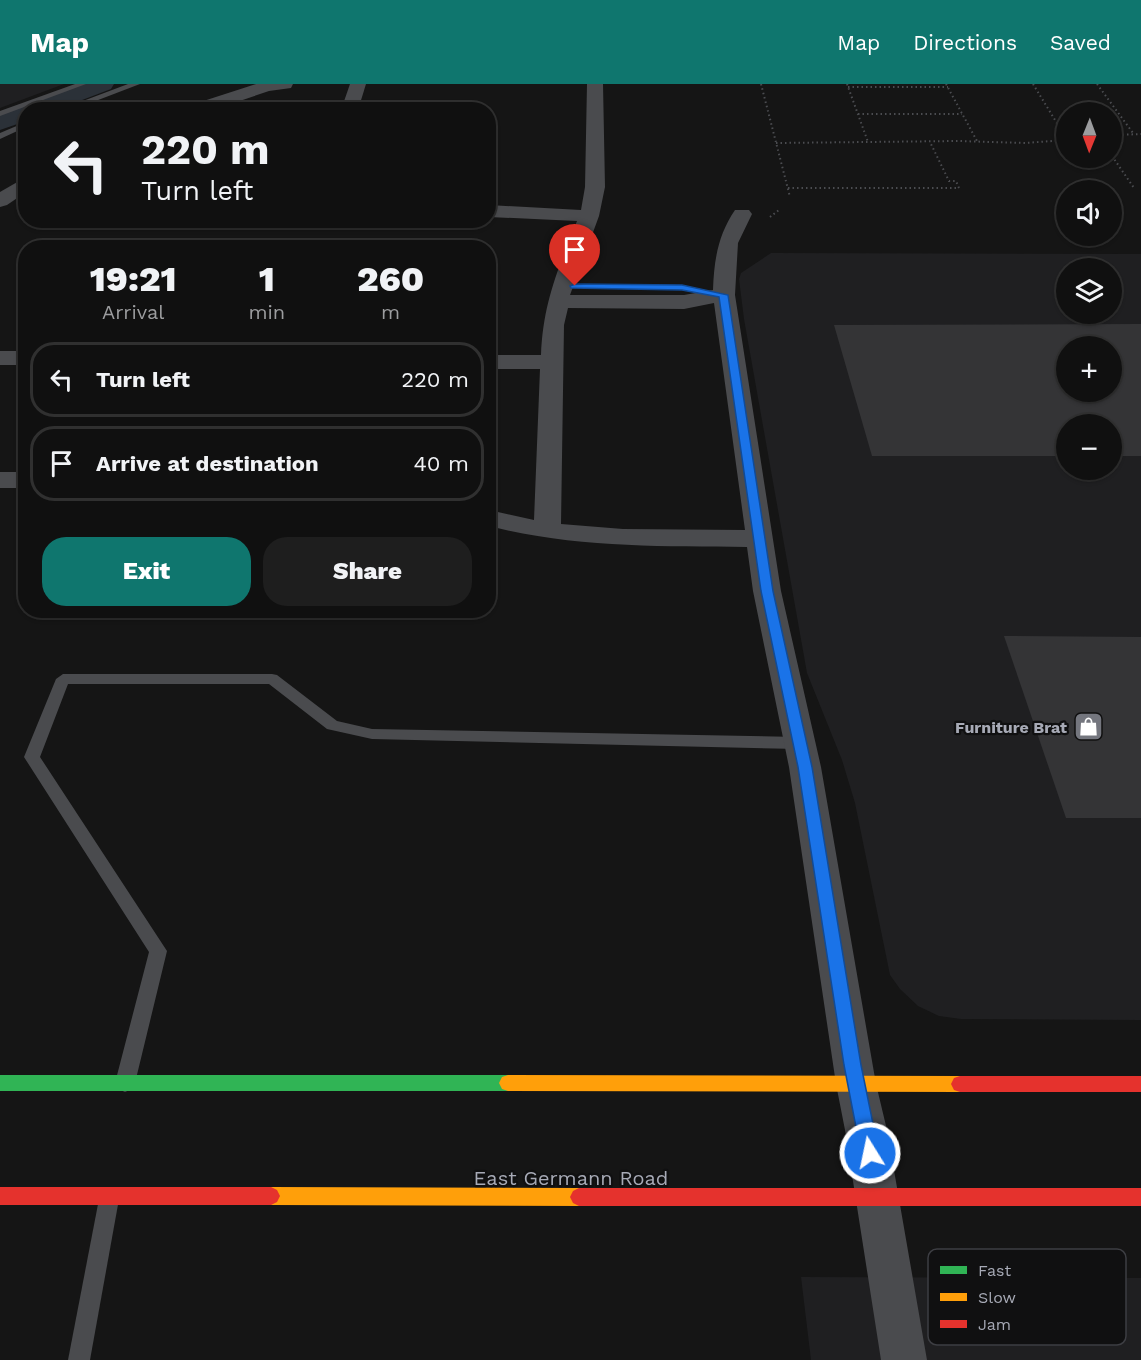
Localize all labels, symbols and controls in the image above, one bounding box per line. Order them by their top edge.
text: Map [30,26,89,59]
text: Map [837,30,880,55]
text: Directions [913,30,1017,55]
text: Saved [1050,30,1111,55]
north arrow [1056,102,1122,168]
map controls [1056,102,1122,480]
text: 220 m [141,125,270,174]
icon: left [42,126,120,204]
text: Turn left [141,175,253,207]
button: sound [1056,180,1122,246]
pin [549,224,600,286]
icon: arrive [558,233,591,266]
text: 19:21 [90,258,177,300]
text: 1 [259,258,275,300]
text: 260 [357,258,424,300]
button: layers [1056,258,1122,324]
text: Arrival [102,300,164,324]
text: min [248,300,285,324]
text: m [381,300,400,324]
button: + [1056,336,1122,402]
icon: left [45,363,78,396]
text: Turn left [96,367,190,392]
text: 220 m [401,367,469,392]
button: − [1056,414,1122,480]
icon: arrive [45,447,78,480]
text: Arrive at destination [96,451,319,476]
text: 40 m [413,451,469,476]
button: Exit [42,537,251,606]
button: Share [263,537,472,606]
shop icon: Furniture Brat [1072,711,1104,743]
place label: Furniture Brat [955,718,1067,737]
position arrow [838,1121,902,1185]
street label: East Germann Road [474,1166,668,1190]
legend [928,1249,1126,1345]
text: Fast [978,1261,1011,1280]
text: Slow [978,1288,1016,1307]
text: Jam [978,1315,1011,1334]

